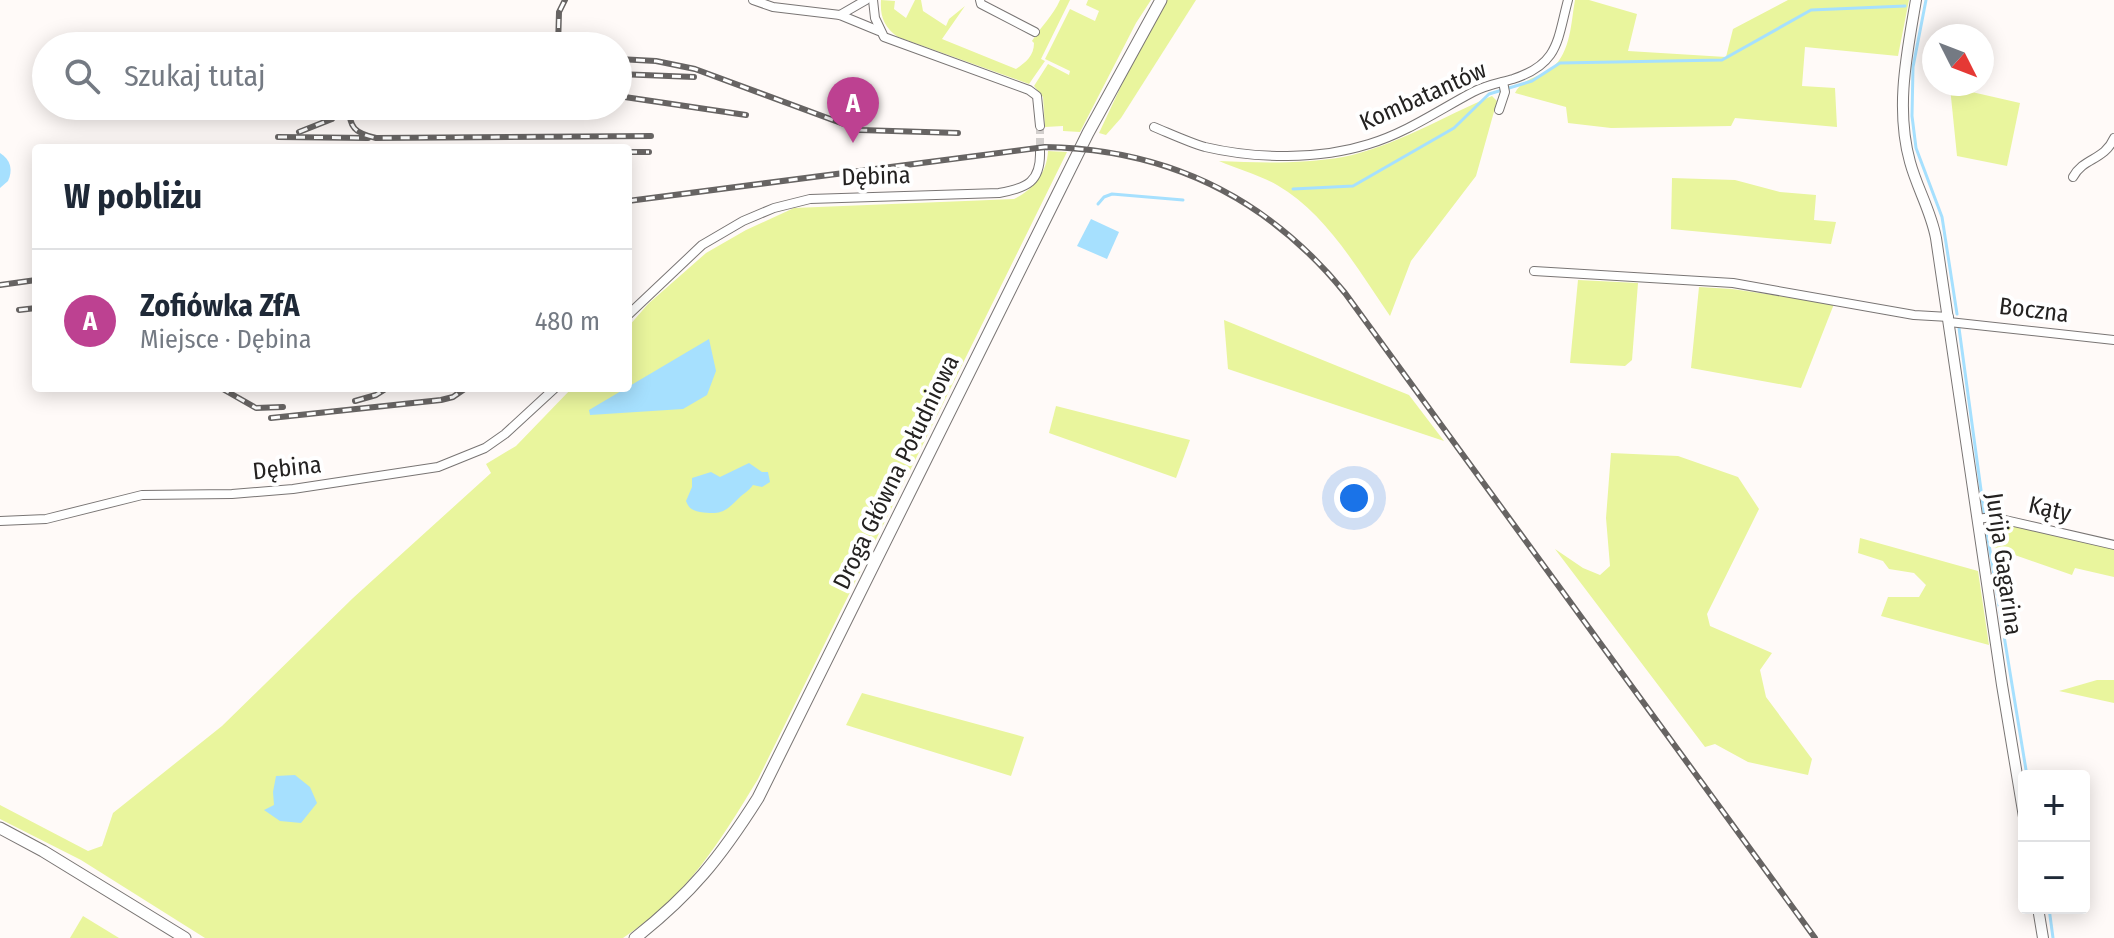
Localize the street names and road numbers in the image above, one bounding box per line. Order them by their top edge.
street label: Kombatantów [1355,56,1491,136]
street label: Dębina [841,161,911,191]
street label: Boczna [1998,292,2070,328]
street label: Droga Główna Południowa [827,350,965,594]
street label: Dębina [251,450,323,486]
street label: Jurija Gagarina [1980,491,2028,637]
street label: Kąty [2026,491,2074,528]

